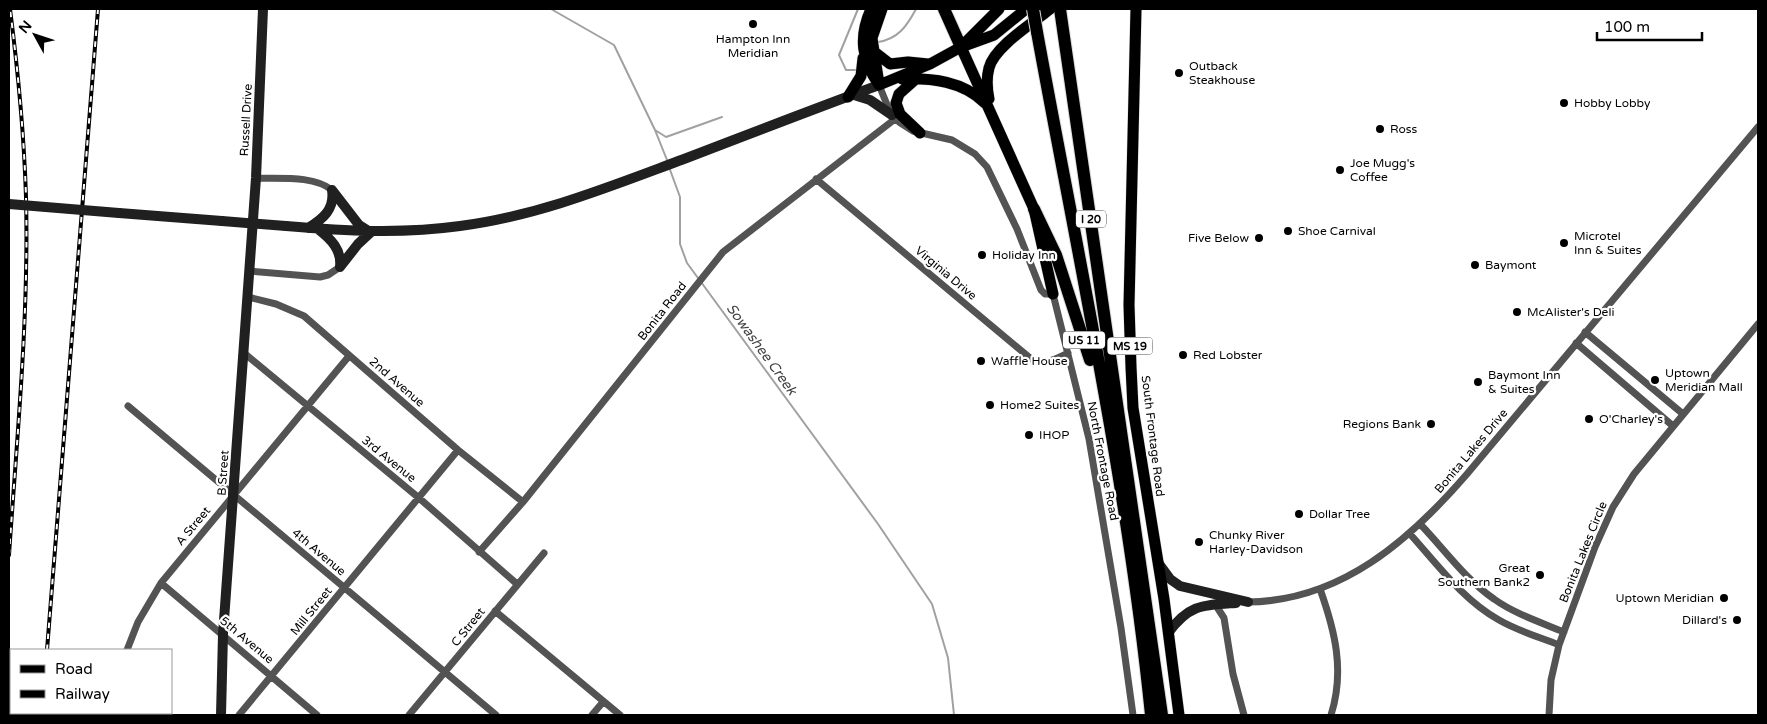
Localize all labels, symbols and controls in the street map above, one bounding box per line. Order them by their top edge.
north arrow [10,10,60,60]
scale bar [1597,10,1702,42]
text: N [15,17,36,37]
marker: Hampton Inn Meridian [747,18,759,30]
text: 100 m [1604,18,1650,36]
place label: Hampton Inn Meridian [716,32,790,60]
place label: Outback Steakhouse [1189,59,1255,87]
marker: Outback Steakhouse [1173,67,1185,79]
street label: Russell Drive [237,83,255,157]
place label: Hobby Lobby [1574,96,1651,110]
marker: Hobby Lobby [1558,97,1570,109]
place label: Ross [1390,122,1418,136]
marker: Ross [1374,123,1386,135]
place label: Joe Mugg's Coffee [1350,156,1415,184]
marker: Joe Mugg's Coffee [1334,164,1346,176]
road number: I 20 [1076,210,1106,228]
place label: Shoe Carnival [1298,224,1376,238]
marker: Shoe Carnival [1282,225,1294,237]
place label: Microtel Inn & Suites [1574,229,1642,257]
place label: Five Below [1188,231,1249,245]
marker: Five Below [1253,232,1265,244]
marker: Microtel Inn & Suites [1558,237,1570,249]
street label: Virginia Drive [912,243,980,303]
place label: Holiday Inn [992,248,1056,262]
marker: Holiday Inn [976,249,988,261]
place label: Baymont [1485,258,1537,272]
marker: Baymont [1469,259,1481,271]
street label: Bonita Road [635,279,689,343]
water label: Sowashee Creek [723,300,801,399]
place label: McAlister's Deli [1527,305,1614,319]
marker: McAlister's Deli [1511,306,1523,318]
road number: US 11 [1063,332,1105,348]
road number: MS 19 [1108,338,1152,354]
place label: Red Lobster [1193,348,1263,362]
marker: Red Lobster [1177,349,1189,361]
street label: 2nd Avenue [367,354,428,410]
place label: Waffle House [991,354,1068,368]
marker: Waffle House [975,355,987,367]
place label: Uptown Meridian Mall [1665,366,1743,394]
place label: Baymont Inn & Suites [1488,368,1561,396]
marker: Uptown Meridian Mall [1649,374,1661,386]
street label: South Frontage Road [1139,375,1167,497]
marker: Baymont Inn & Suites [1472,376,1484,388]
place label: Home2 Suites [1000,398,1080,412]
marker: Home2 Suites [984,399,996,411]
street label: North Frontage Road [1085,400,1121,522]
street label: Bonita Lakes Drive [1432,406,1510,496]
place label: O'Charley's [1599,412,1663,426]
marker: O'Charley's [1583,413,1595,425]
place label: Regions Bank [1343,417,1421,431]
marker: Regions Bank [1425,418,1437,430]
place label: IHOP [1039,428,1069,442]
marker: IHOP [1023,429,1035,441]
street label: 3rd Avenue [359,433,419,485]
street label: B Street [214,449,232,496]
street label: Bonita Lakes Circle [1556,499,1610,605]
street label: A Street [173,503,214,548]
place label: Dollar Tree [1309,507,1370,521]
marker: Dollar Tree [1293,508,1305,520]
street label: 4th Avenue [289,526,349,579]
place label: Chunky River Harley-Davidson [1209,528,1303,556]
marker: Chunky River Harley-Davidson [1193,536,1205,548]
place label: Great Southern Bank2 [1438,561,1530,589]
marker: Great Southern Bank2 [1534,569,1546,581]
street label: Mill Street [287,584,335,638]
place label: Uptown Meridian [1616,591,1714,605]
marker: Uptown Meridian [1718,592,1730,604]
street label: C Street [448,604,488,649]
place label: Dillard's [1682,613,1727,627]
street label: 5th Avenue [217,614,277,667]
marker: Dillard's [1731,614,1743,626]
legend [10,649,172,714]
text: Road [55,660,93,678]
text: Railway [55,685,110,703]

